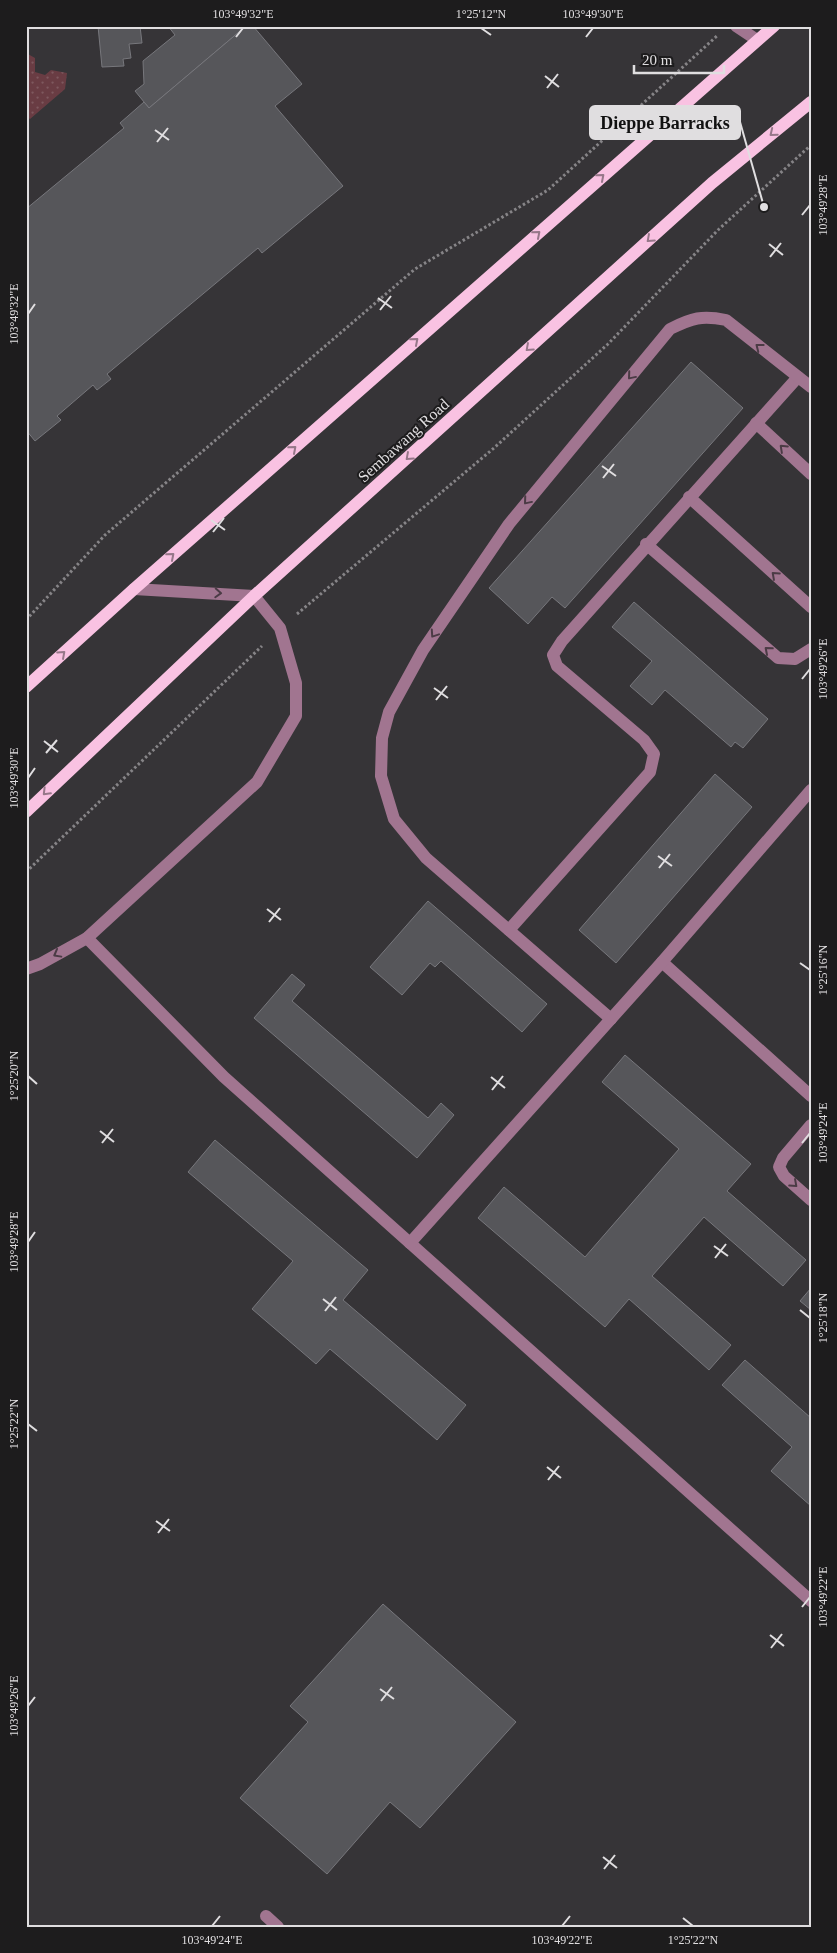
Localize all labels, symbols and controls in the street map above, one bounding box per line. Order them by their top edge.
text: 103°49'32"E [212,7,274,21]
text: 1°25'12"N [456,7,507,21]
text: 103°49'30"E [562,7,624,21]
scale bar [634,42,724,74]
text: 20 m [642,52,673,68]
callout: Dieppe Barracks [590,106,740,139]
text: Dieppe Barracks [600,113,730,133]
one-way arrow [770,127,779,136]
one-way arrow [595,174,604,183]
text: 103°49'28"E [816,174,830,236]
one-way arrow [531,231,540,240]
one-way arrow [646,233,655,242]
text: 103°49'32"E [7,283,21,345]
one-way arrow [409,338,418,347]
one-way arrow [526,342,535,351]
one-way arrow [756,344,765,352]
one-way arrow [628,370,636,379]
street label: Sembawang Road [355,395,453,486]
one-way arrow [780,445,789,454]
one-way arrow [287,446,296,455]
one-way arrow [405,451,414,460]
one-way arrow [524,496,533,505]
one-way arrow [165,553,174,562]
one-way arrow [771,571,780,580]
one-way arrow [214,588,222,599]
one-way arrow [431,629,440,638]
text: 103°49'26"E [816,638,830,700]
one-way arrow [765,647,774,656]
one-way arrow [57,651,66,660]
text: 103°49'30"E [7,747,21,809]
one-way arrow [43,786,52,795]
text: 1°25'16"N [816,944,830,995]
one-way arrow [54,948,63,958]
text: 1°25'20"N [7,1050,21,1101]
text: 103°49'24"E [816,1102,830,1164]
one-way arrow [788,1179,797,1188]
text: 103°49'28"E [7,1211,21,1273]
text: 1°25'18"N [816,1292,830,1343]
text: 1°25'22"N [7,1398,21,1449]
text: 103°49'22"E [816,1566,830,1628]
text: 103°49'26"E [7,1675,21,1737]
text: 103°49'24"E [181,1933,243,1947]
text: 103°49'22"E [531,1933,593,1947]
text: 1°25'22"N [668,1933,719,1947]

